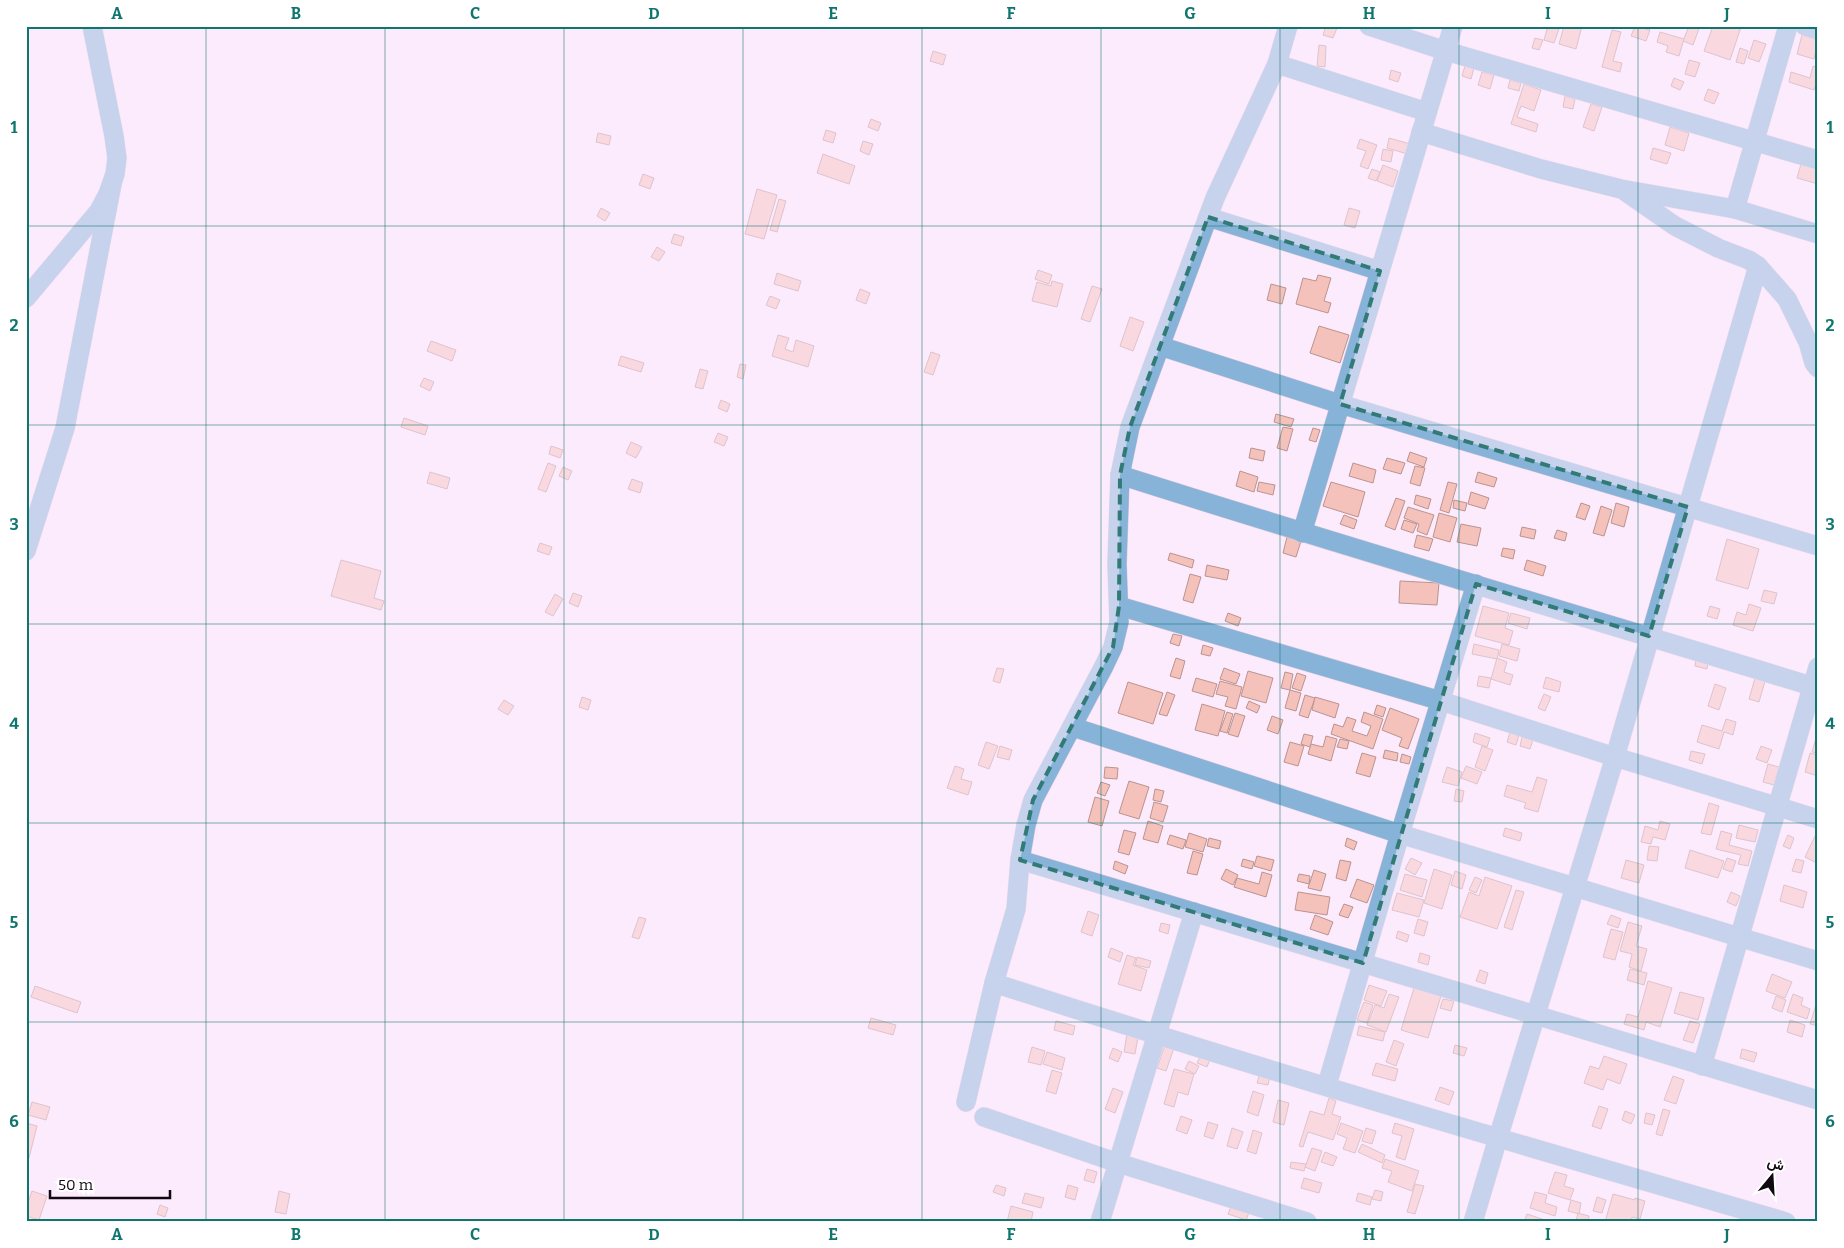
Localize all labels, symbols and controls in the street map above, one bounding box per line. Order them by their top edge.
text: A [111,4,123,23]
text: B [291,4,301,23]
text: C [470,4,480,23]
text: D [648,4,660,23]
text: E [828,4,838,23]
text: F [1007,4,1016,23]
text: G [1184,4,1196,23]
text: H [1363,4,1376,23]
text: I [1545,4,1551,23]
text: J [1723,4,1730,23]
text: 1 [11,118,18,137]
text: 1 [1827,118,1834,137]
text: 2 [9,316,19,335]
text: 2 [1825,316,1835,335]
text: 3 [9,515,19,534]
text: 3 [1825,515,1835,534]
text: 4 [9,714,19,733]
text: 4 [1825,714,1835,733]
text: 5 [10,913,19,932]
text: 5 [1826,913,1835,932]
text: 6 [9,1112,19,1131]
text: 6 [1825,1112,1835,1131]
north arrow [1746,1150,1796,1200]
text: ش [1765,1153,1787,1175]
scale bar [50,1168,170,1200]
text: 50 m [58,1176,94,1194]
text: A [111,1225,123,1244]
text: B [291,1225,301,1244]
text: C [470,1225,480,1244]
text: D [648,1225,660,1244]
text: E [828,1225,838,1244]
text: F [1007,1225,1016,1244]
text: G [1184,1225,1196,1244]
text: H [1363,1225,1376,1244]
text: I [1545,1225,1551,1244]
text: J [1723,1225,1730,1244]

